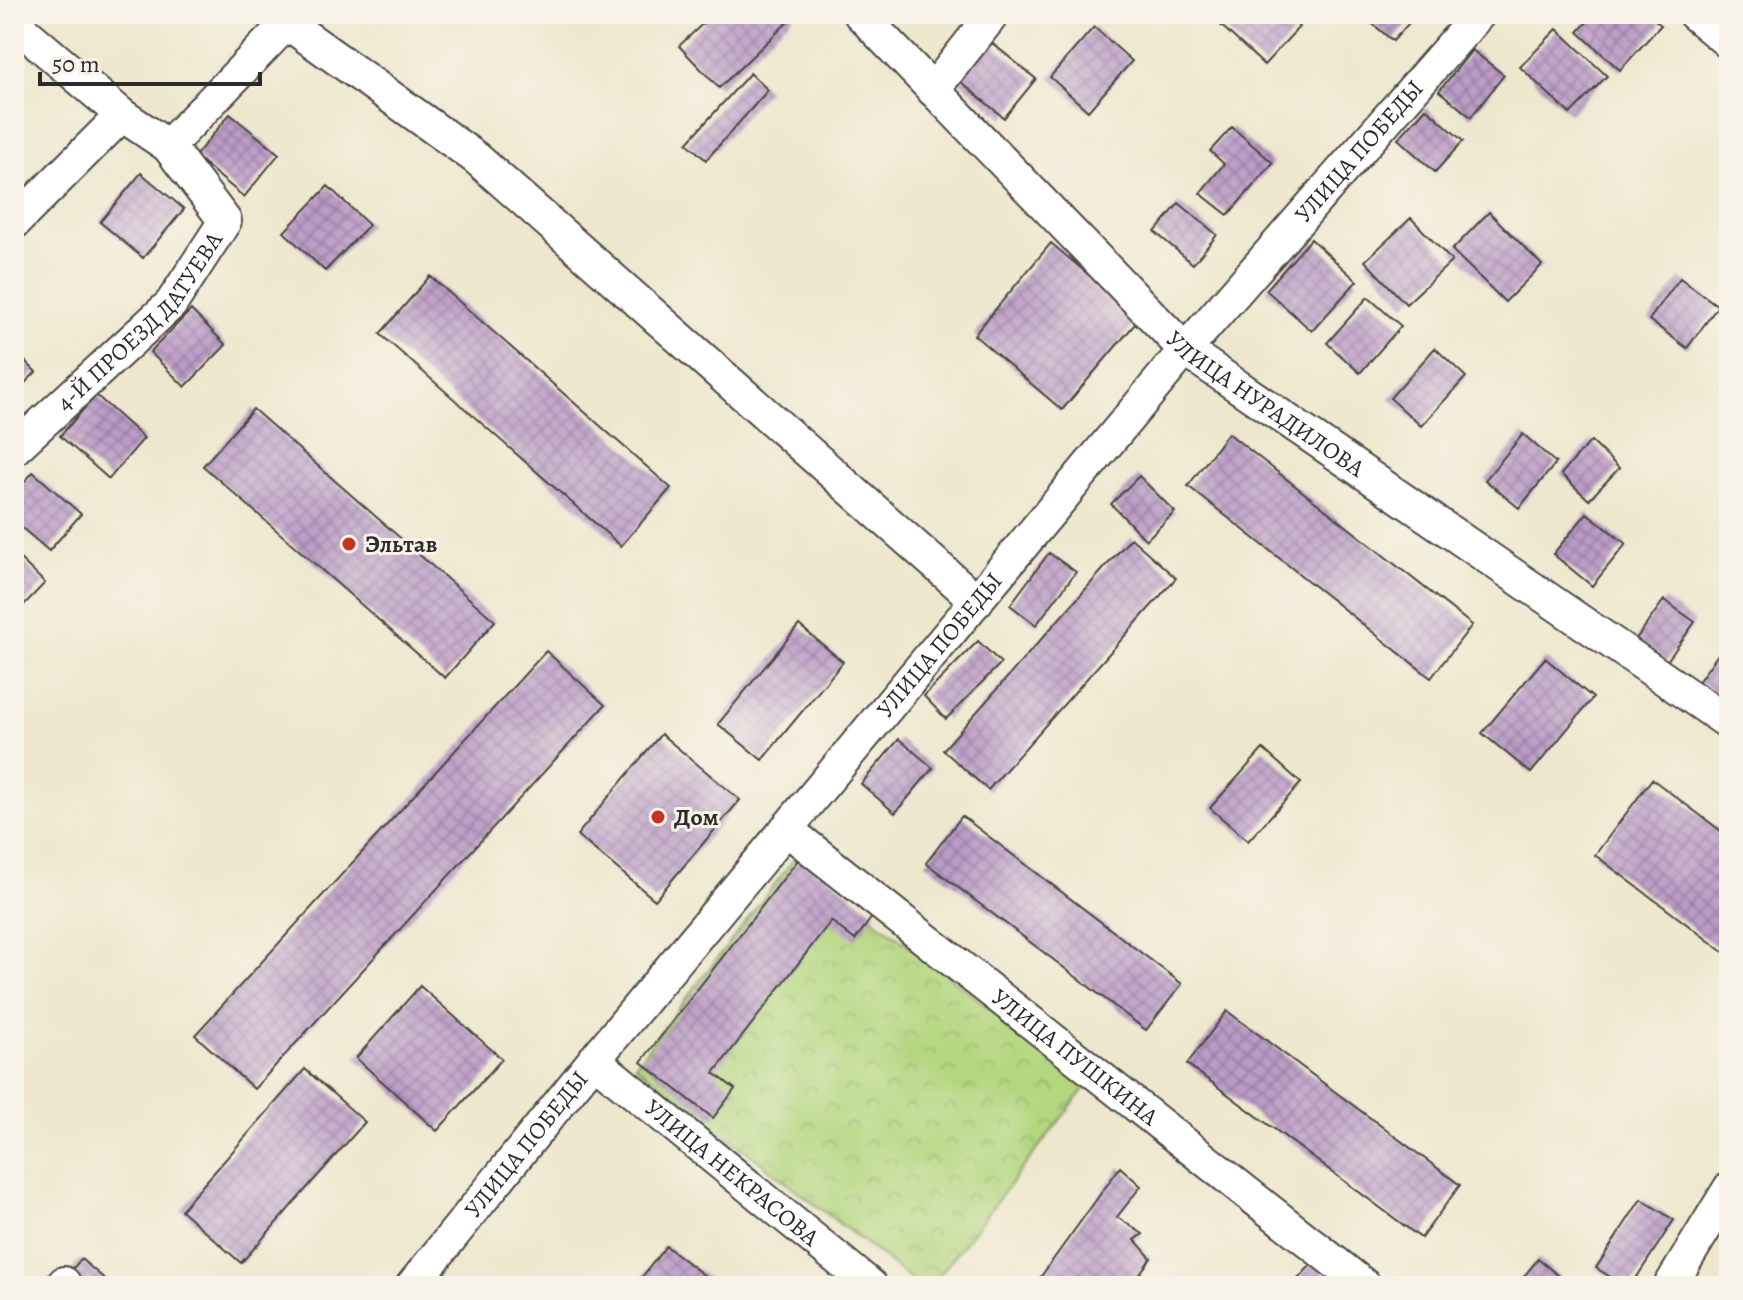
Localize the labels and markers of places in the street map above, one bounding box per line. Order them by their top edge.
place label: Эльтав [365,528,437,560]
marker: Эльтав [340,535,358,553]
place label: Дом [674,801,719,833]
marker: Дом [649,808,667,826]

